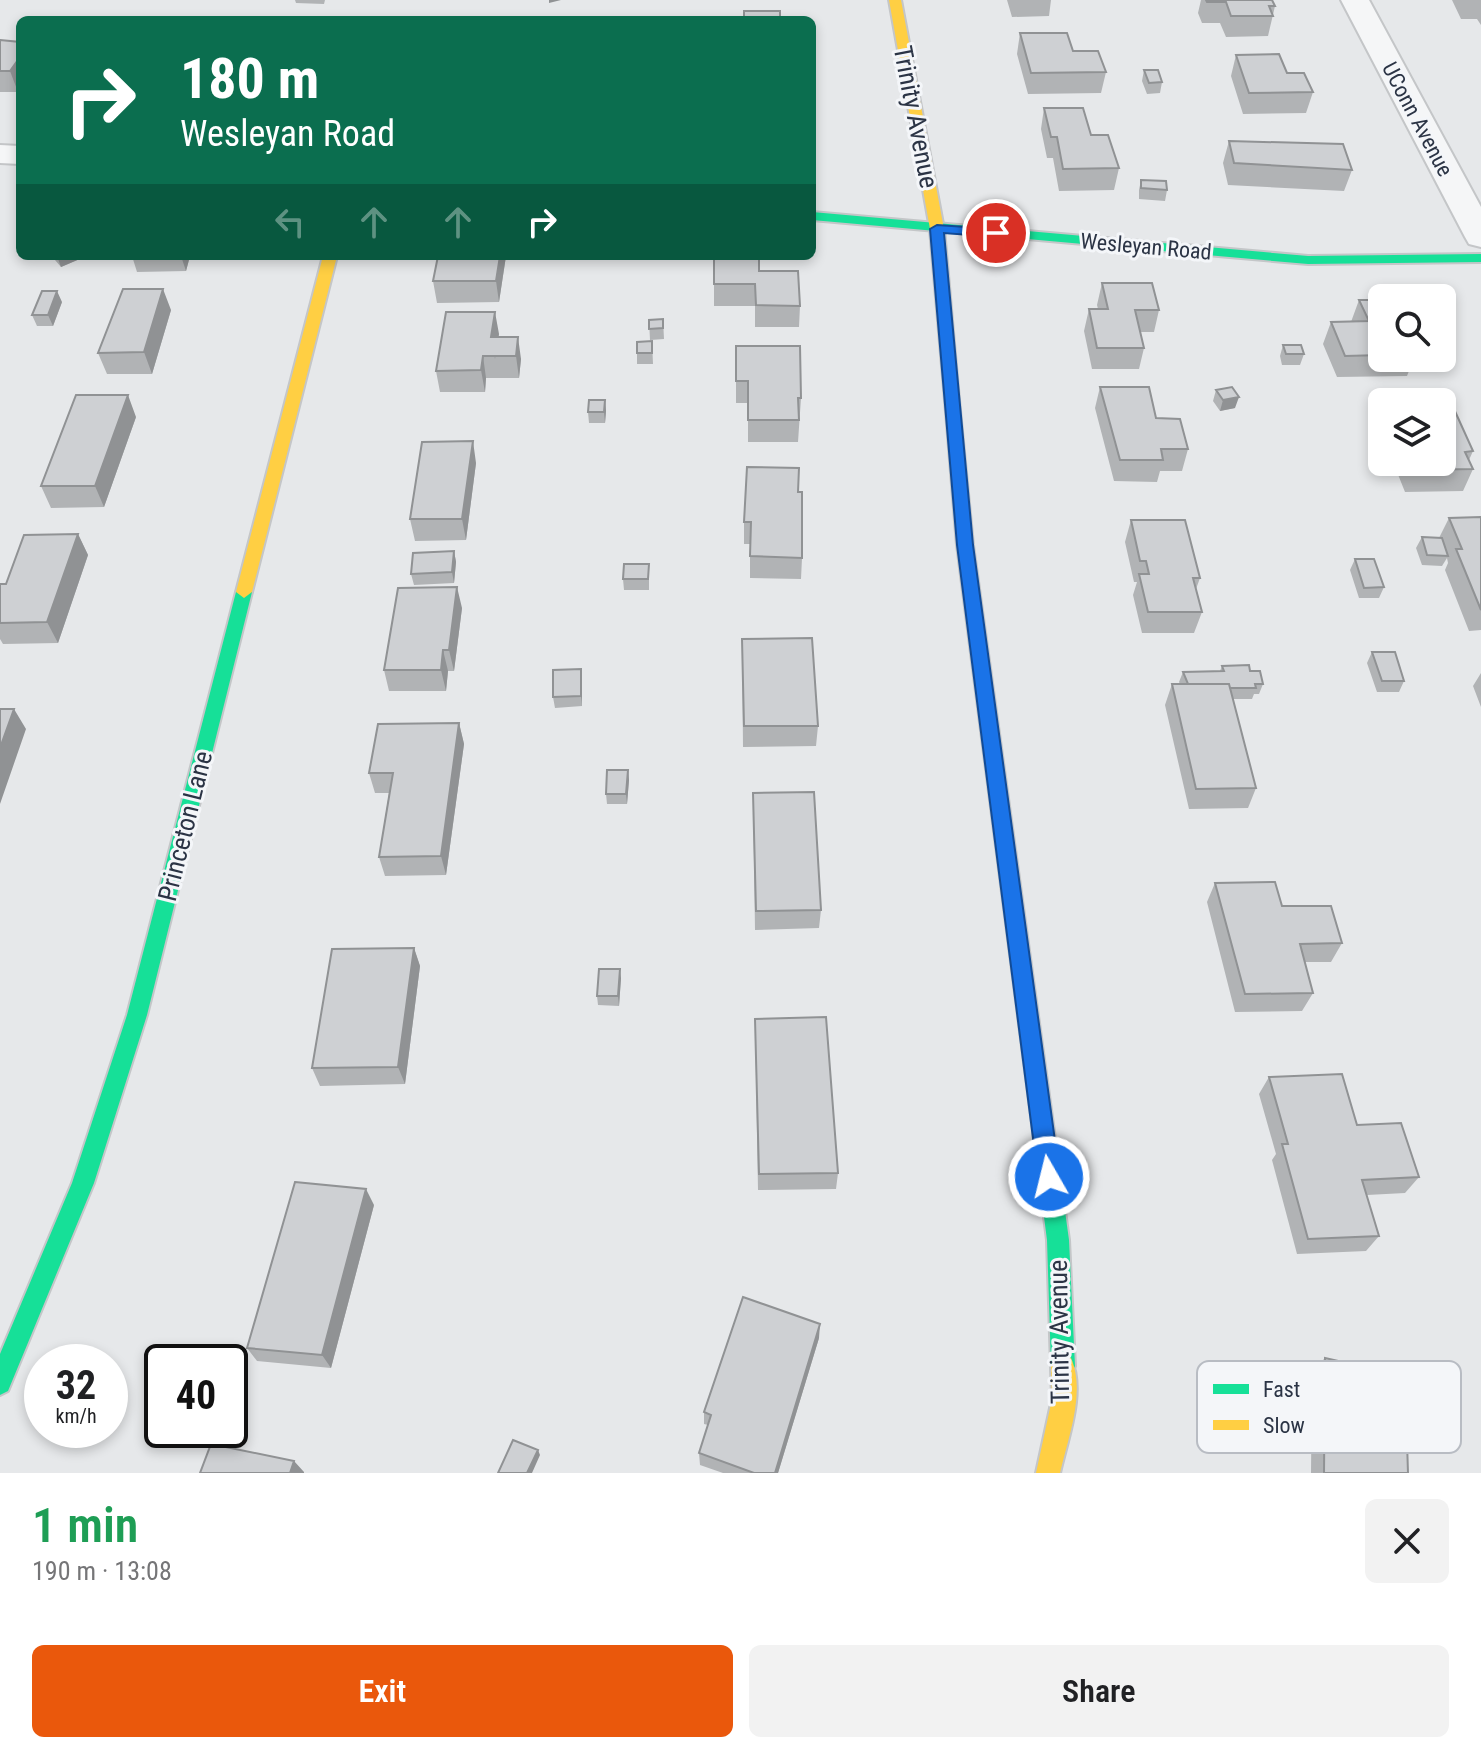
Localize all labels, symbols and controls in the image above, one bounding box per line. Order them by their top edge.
street label: Trinity Avenue [888,43,944,191]
text: 180 m [180,46,319,112]
icon: right [48,48,152,152]
street label: UConn Avenue [1377,58,1458,181]
text: Wesleyan Road [180,113,395,155]
pin [962,199,1030,267]
icon: left [268,200,312,244]
icon: ahead [352,200,396,244]
icon: ahead [436,200,480,244]
icon: right [520,200,564,244]
icon: arrive [974,211,1018,255]
street label: Wesleyan Road [1079,228,1213,265]
map controls [1368,284,1456,476]
button: search [1368,284,1456,372]
button: layers [1368,388,1456,476]
street label: Princeton Lane [152,748,218,904]
position arrow [1007,1135,1091,1219]
street label: Trinity Avenue [1043,1260,1075,1404]
speed limit sign: 40 [144,1344,248,1448]
legend [1197,1361,1461,1453]
text: 32 [56,1362,96,1409]
text: Fast [1263,1377,1300,1402]
text: km/h [55,1404,97,1428]
text: Slow [1263,1413,1305,1438]
text: 1 min [32,1497,138,1554]
button: close [1365,1499,1449,1583]
text: 190 m · 13:08 [32,1556,172,1586]
button: Exit [32,1645,733,1737]
button: Share [749,1645,1449,1737]

